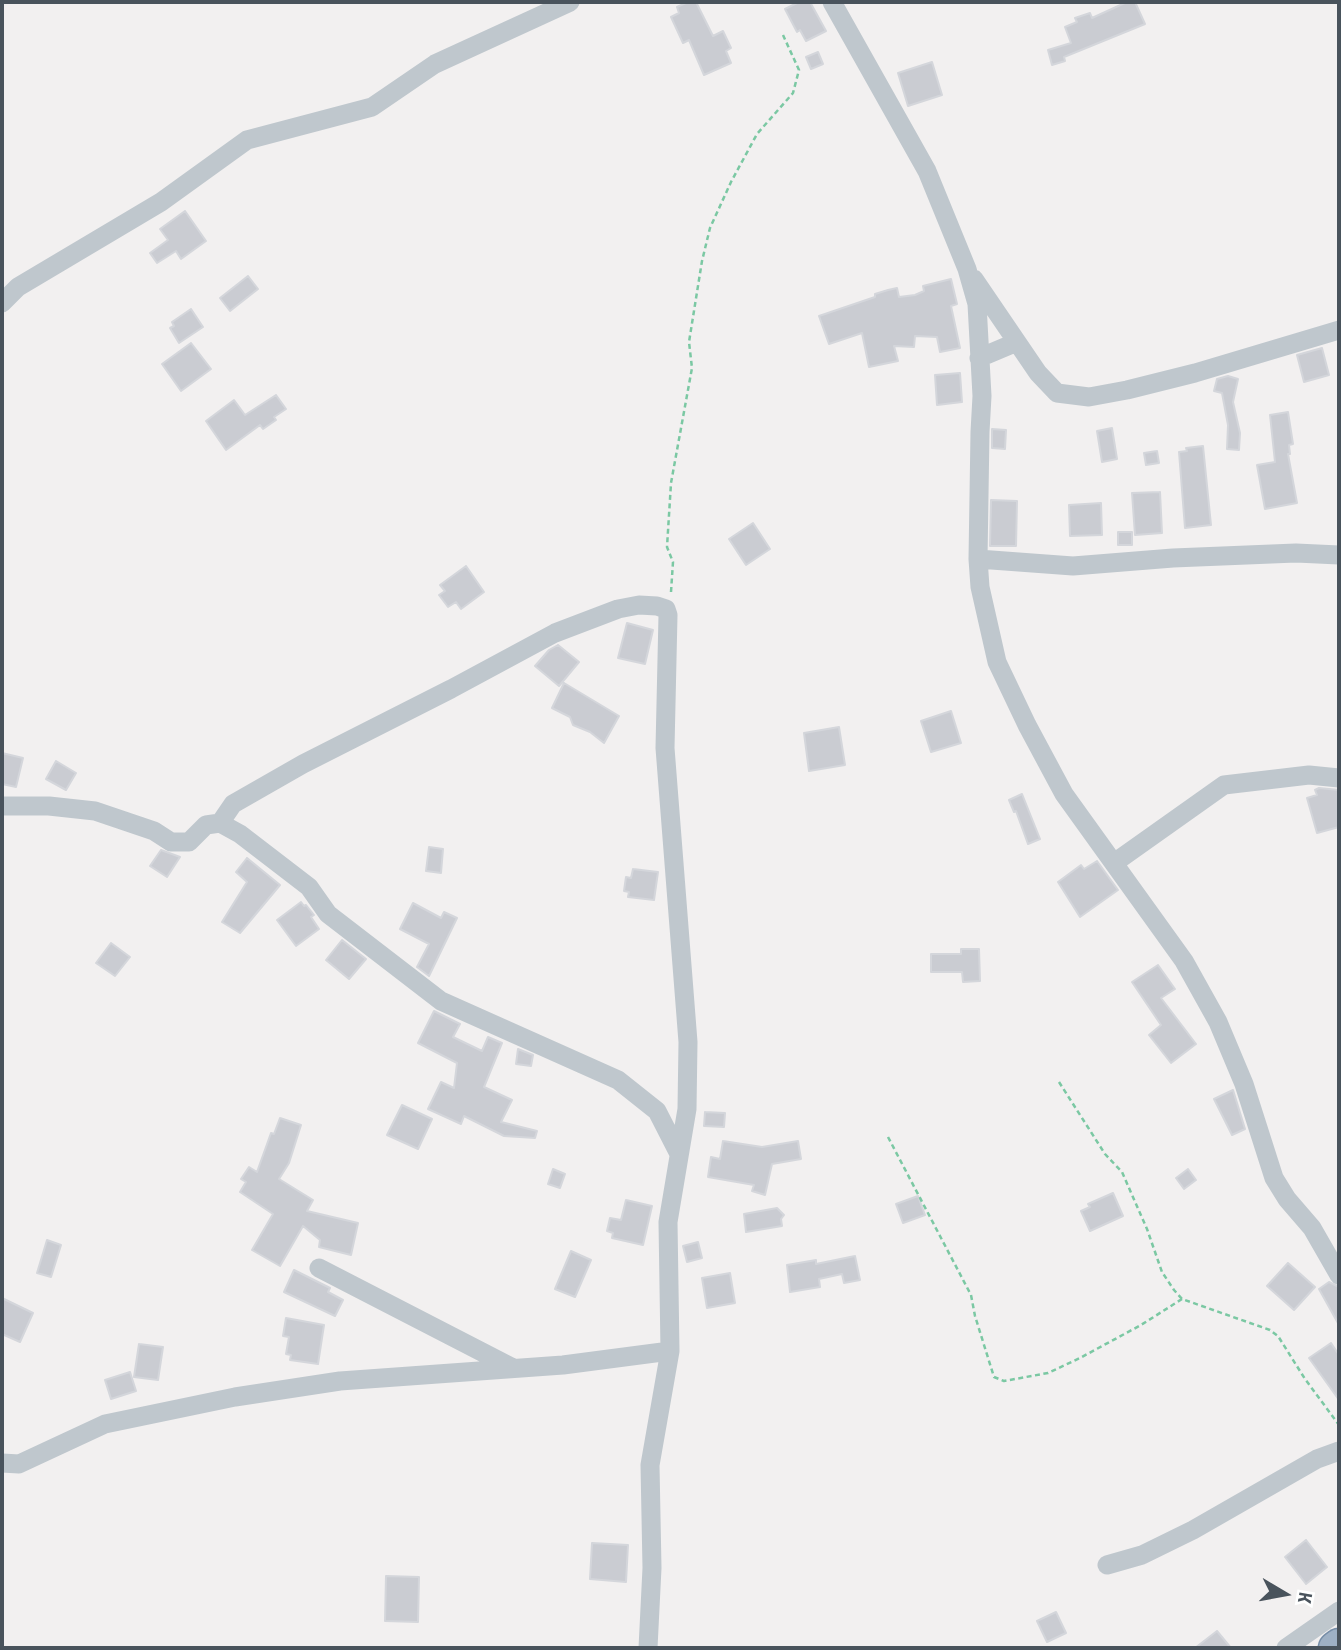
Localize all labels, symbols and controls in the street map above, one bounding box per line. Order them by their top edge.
north arrow [1250,1559,1320,1629]
text: K [1291,1590,1321,1606]

